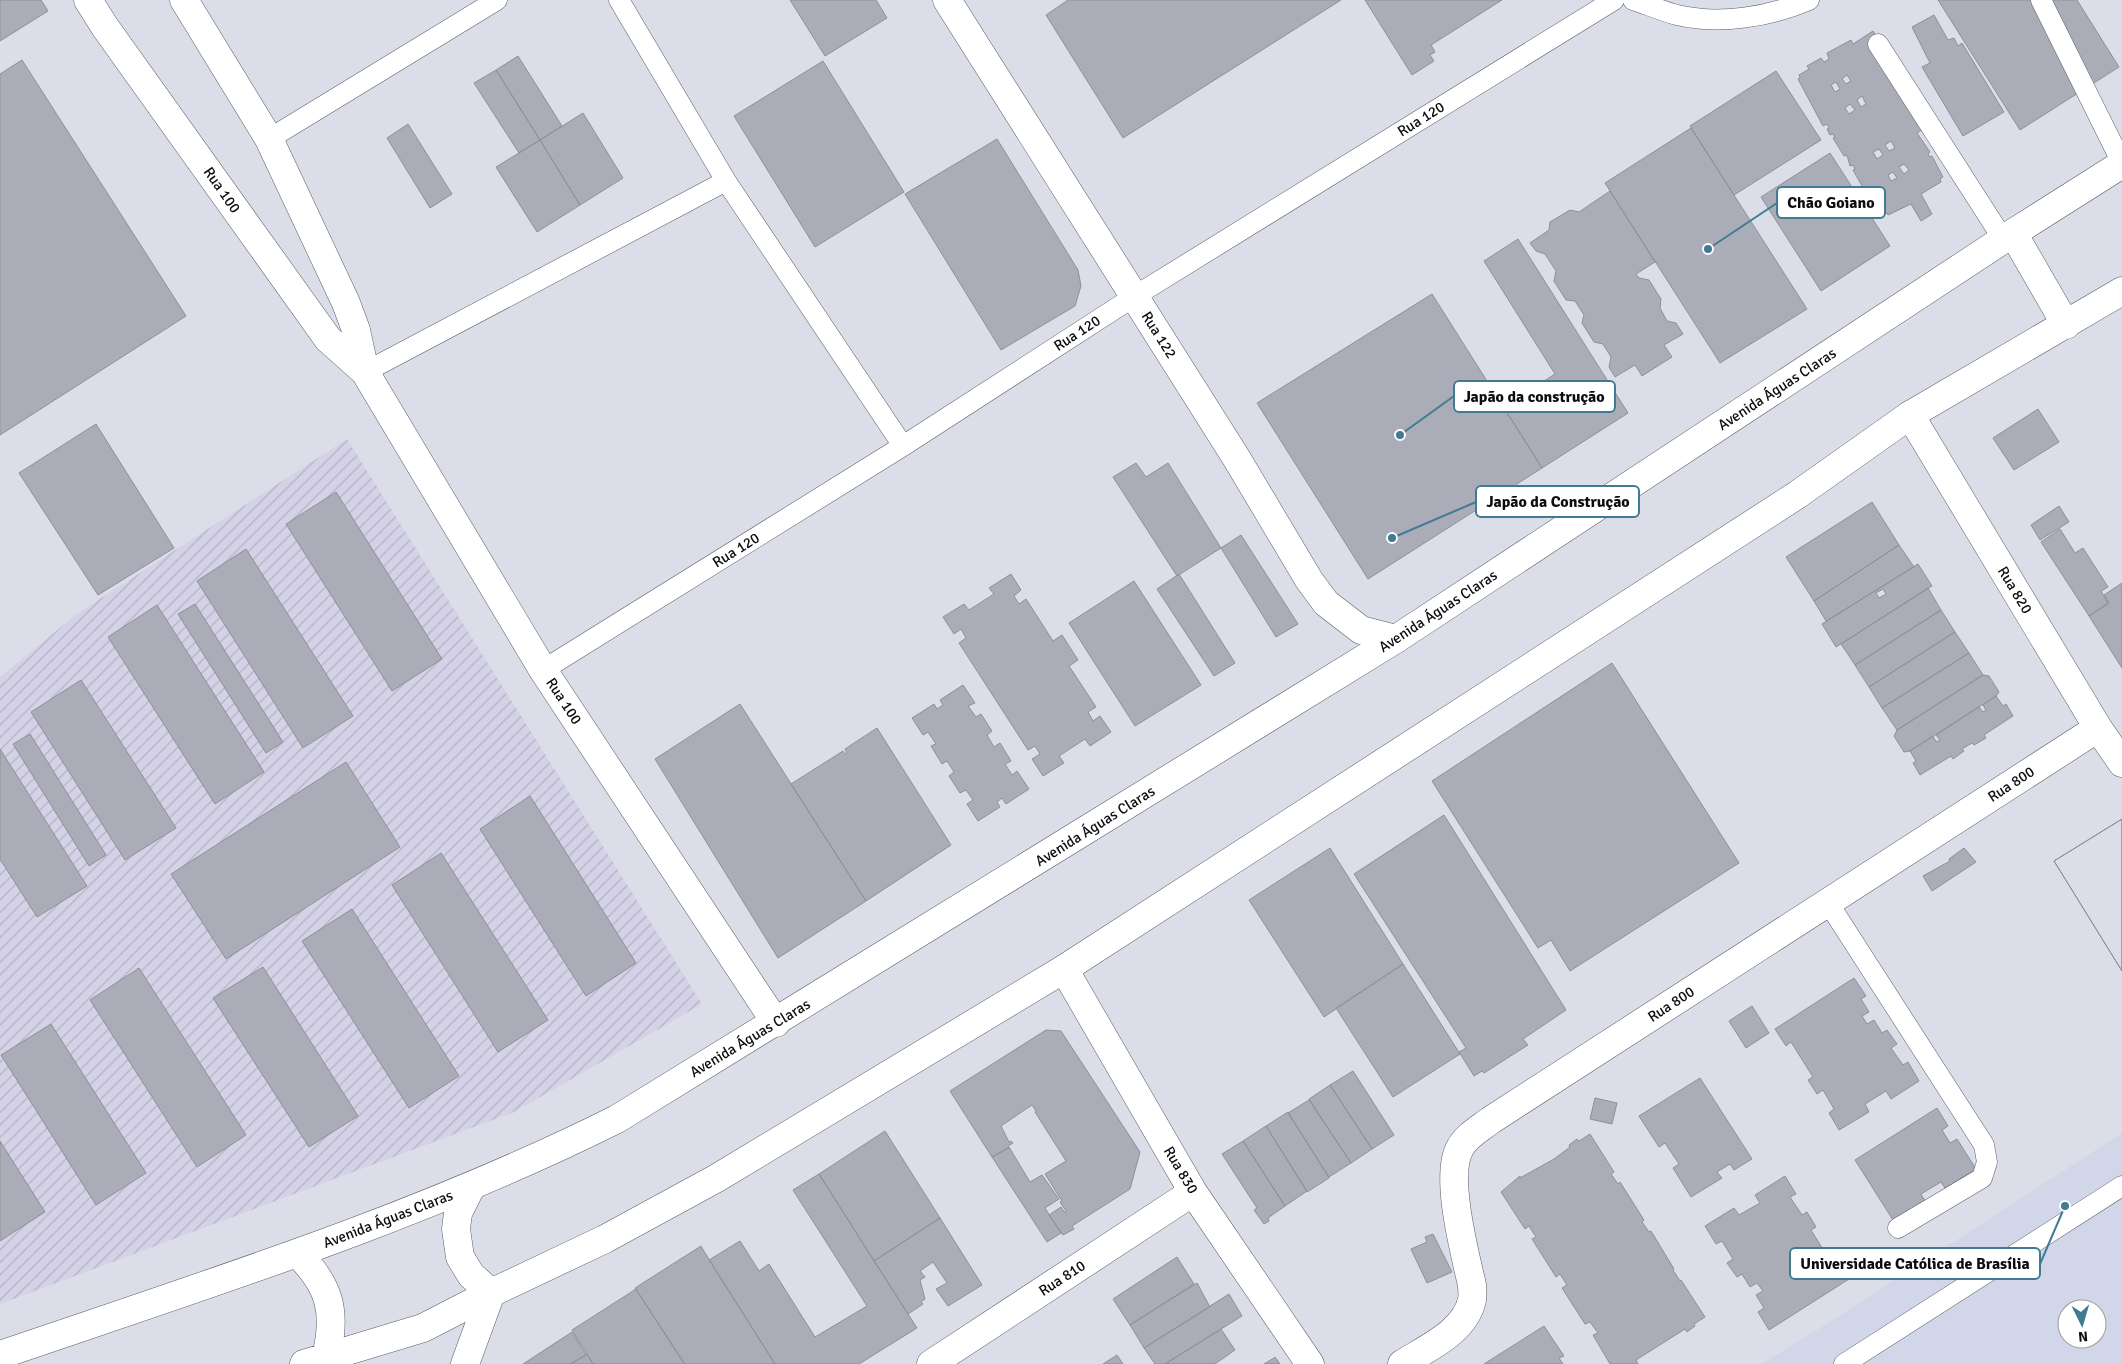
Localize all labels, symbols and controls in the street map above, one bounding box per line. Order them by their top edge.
street label: Rua 120 [1394,98,1448,140]
street label: Rua 100 [200,164,244,216]
callout: Chão Goiano [1777,187,1885,218]
text: Chão Goiano [1787,193,1875,213]
street label: Rua 122 [1138,308,1180,362]
street label: Rua 120 [1050,311,1104,355]
street label: Avenida Águas Claras [1714,343,1840,434]
callout: Japão da construção [1454,381,1615,412]
text: Japão da construção [1463,387,1605,407]
callout: Japão da Construção [1476,486,1639,517]
text: Japão da Construção [1486,492,1630,512]
street label: Rua 120 [709,529,763,571]
street label: Rua 820 [1994,563,2036,617]
street label: Avenida Águas Claras [1375,565,1501,656]
street label: Rua 100 [542,674,586,728]
street label: Rua 800 [1984,762,2038,806]
street label: Avenida Águas Claras [1031,781,1158,870]
street label: Rua 800 [1644,982,1698,1026]
street label: Avenida Águas Claras [686,994,814,1081]
street label: Rua 830 [1160,1143,1202,1197]
street label: Avenida Águas Claras [320,1185,456,1252]
callout: Universidade Católica de Brasília [1790,1248,2040,1279]
text: Universidade Católica de Brasília [1800,1254,2030,1274]
street label: Rua 810 [1035,1256,1089,1300]
north arrow [2057,1299,2107,1349]
text: N [2077,1328,2089,1345]

